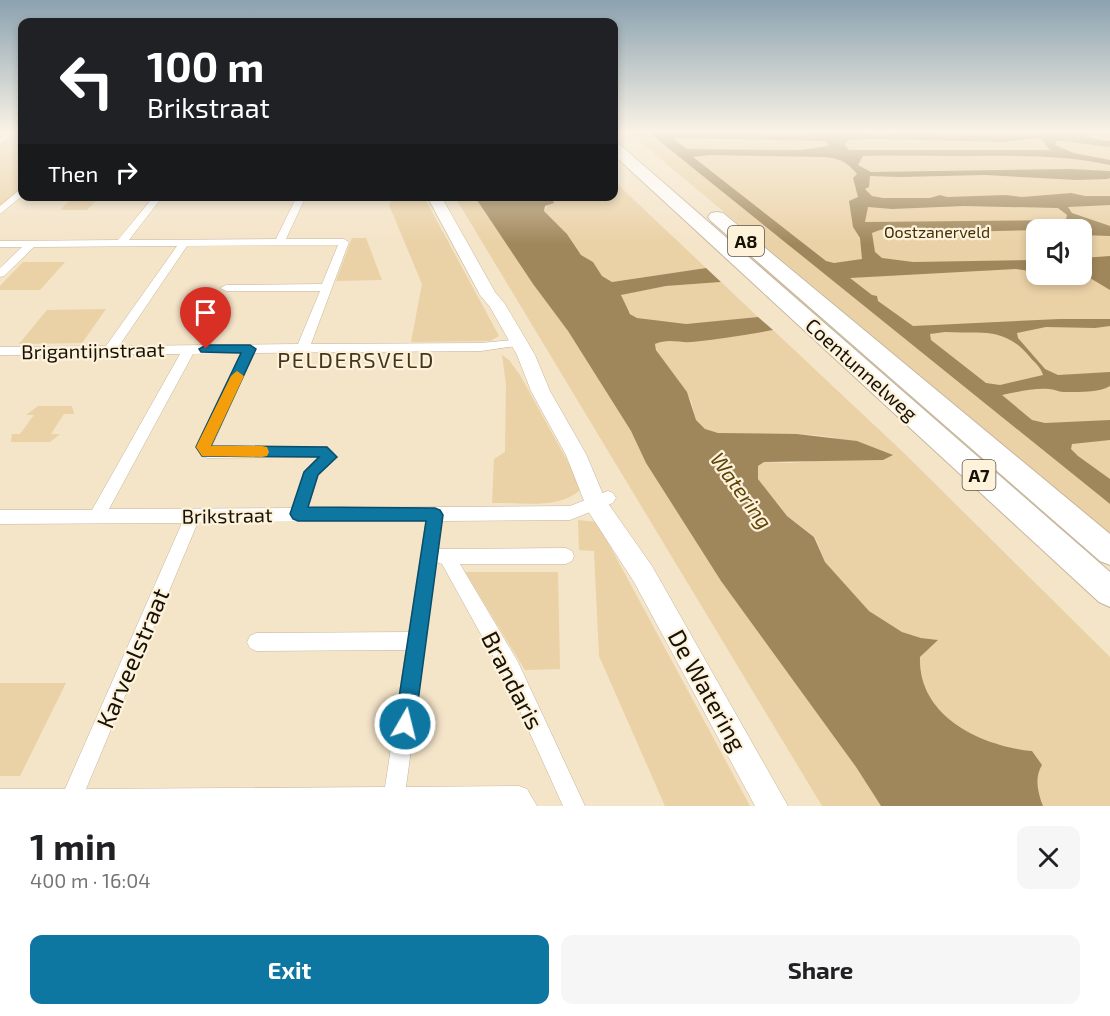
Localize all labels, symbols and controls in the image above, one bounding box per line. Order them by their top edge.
text: 100 m [147,40,264,90]
icon: left [48,42,126,120]
text: Brikstraat [147,91,270,123]
icon: right [110,156,143,189]
text: Then [48,160,98,186]
map controls [1026,219,1092,285]
button: sound [1026,219,1092,285]
park label: Oostzanerveld [884,222,990,241]
road number: A8 [728,226,764,256]
pin [180,287,231,349]
icon: arrive [189,296,222,329]
street label: Coentunnelweg [801,313,923,425]
street label: Brigantijnstraat [21,337,165,363]
district label: PELDERSVELD [277,346,435,372]
water label: Watering [706,447,778,533]
road number: A7 [962,460,996,490]
street label: Brikstraat [181,502,273,528]
street label: Karveelstraat [90,584,174,732]
street label: De Watering [663,624,753,756]
street label: Brandaris [476,626,550,734]
position arrow [373,692,437,756]
text: 1 min [30,824,117,867]
button: close [1017,826,1080,889]
text: 400 m · 16:04 [30,868,151,892]
button: Exit [30,935,549,1004]
button: Share [561,935,1080,1004]

